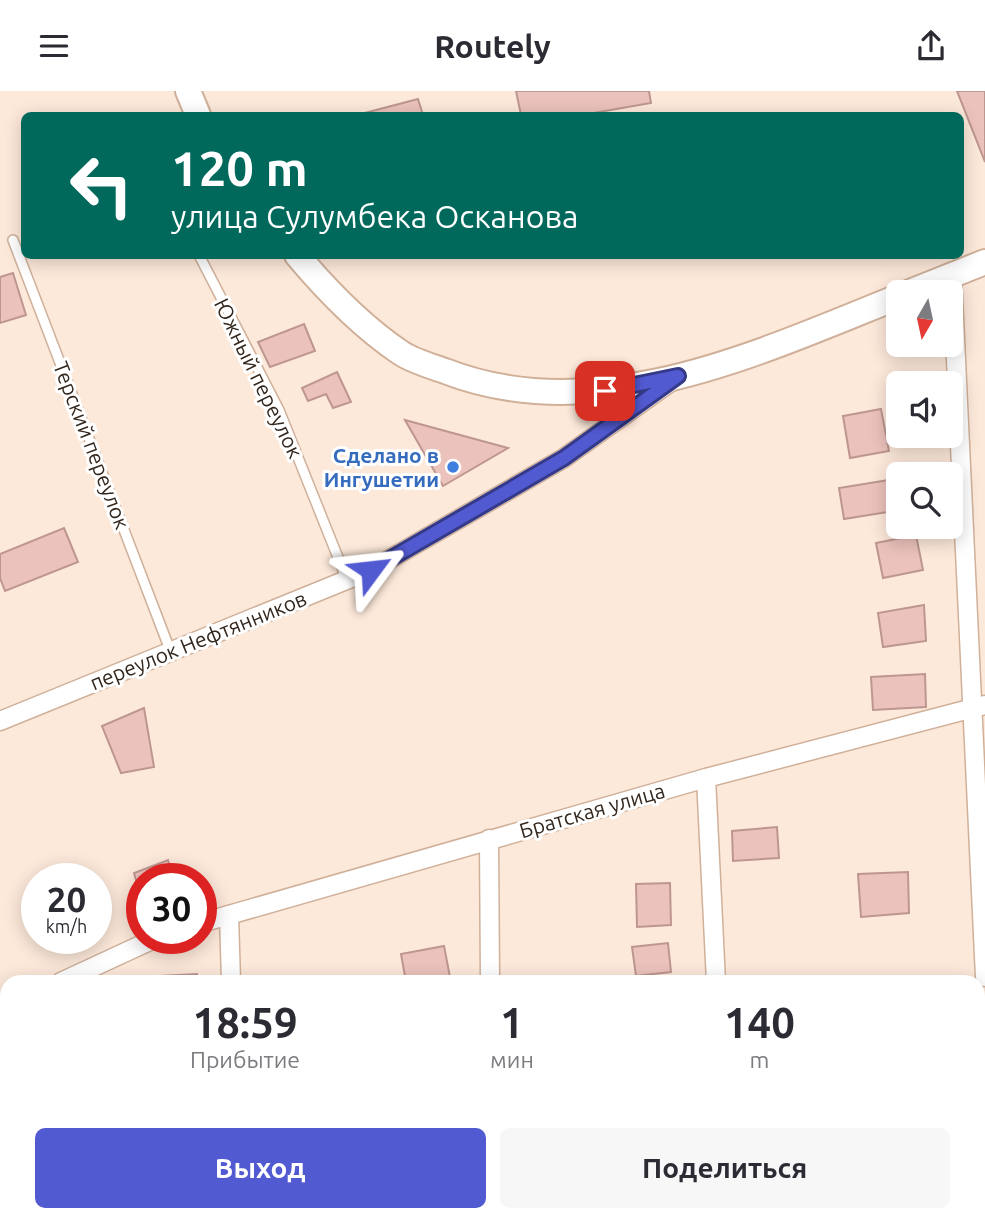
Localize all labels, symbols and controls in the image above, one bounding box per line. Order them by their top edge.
icon: menu [35,27,73,65]
icon: share [912,27,950,65]
text: Routely [434,28,551,64]
icon: left [56,140,147,231]
text: 120 m [171,140,308,195]
text: улица Сулумбека Осканова [171,198,579,234]
north arrow [886,280,962,357]
map controls [886,280,963,539]
street label: Южный переулок [210,294,308,462]
street label: Терский переулок [49,358,135,532]
pin [575,361,635,421]
button: sound [886,371,963,448]
icon: arrive [586,372,624,410]
place label: Сделано в Ингушетии [324,443,439,491]
marker: Сделано в Ингушетии [445,459,461,475]
button: search [886,462,963,539]
position arrow [334,533,408,607]
street label: переулок Нефтянников [86,586,310,694]
street label: Братская улица [516,778,668,842]
speed limit sign: 30 [126,863,217,954]
text: 20 [47,879,86,919]
text: km/h [46,916,87,936]
text: 18:59 [192,999,298,1046]
text: 1 [500,999,524,1046]
text: 140 [724,999,795,1046]
text: Прибытие [190,1047,300,1072]
text: мин [490,1047,534,1072]
text: m [749,1047,769,1072]
button: Выход [35,1128,486,1208]
button: Поделиться [500,1128,950,1208]

